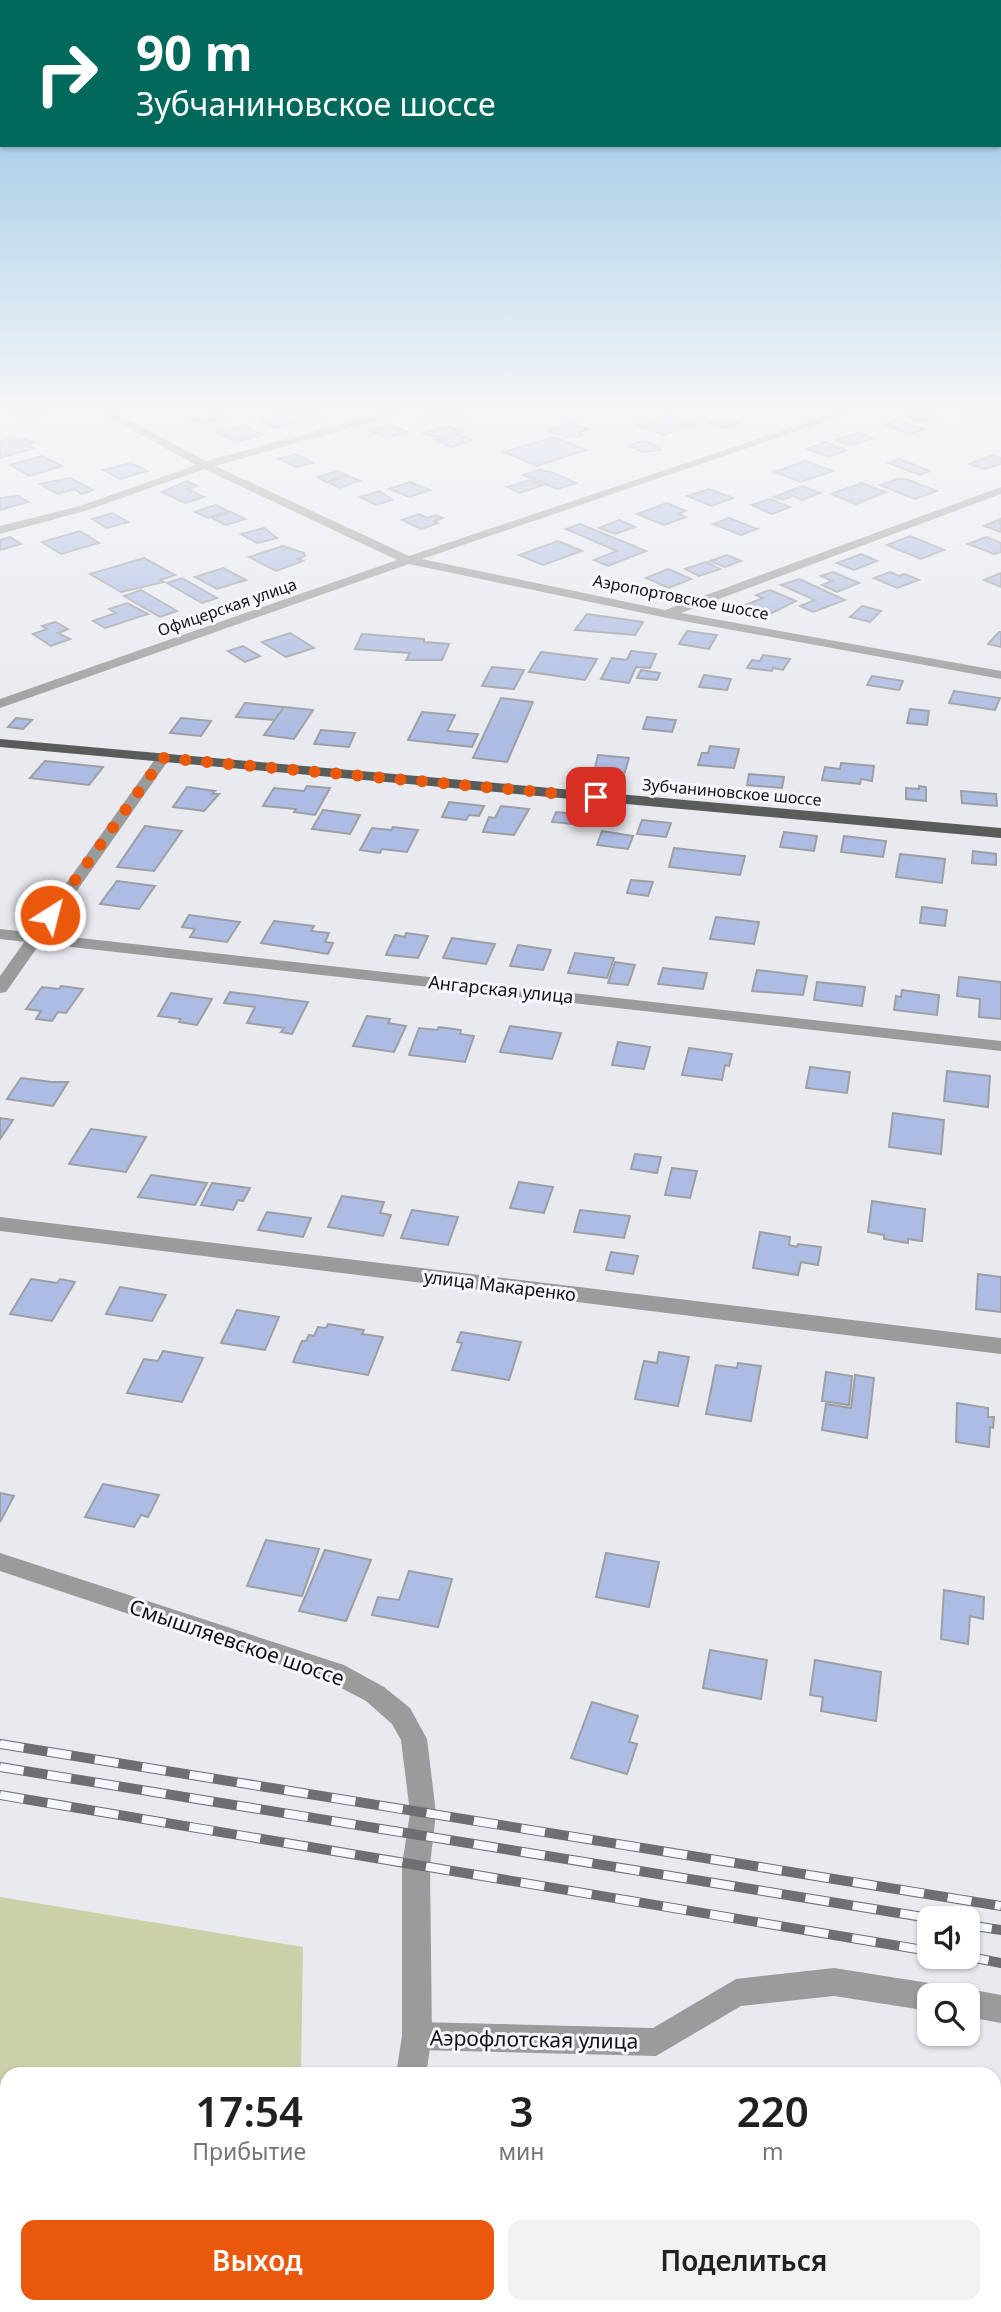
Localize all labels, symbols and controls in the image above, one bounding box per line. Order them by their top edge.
text: 90 m [136,19,253,85]
icon: right [21,28,112,119]
text: Зубчаниновское шоссе [136,82,496,125]
street label: Аэропортовское шоссе [591,569,771,625]
street label: Офицерская улица [154,573,300,641]
pin [566,767,626,827]
street label: Зубчаниновское шоссе [641,773,823,811]
icon: arrive [577,778,615,816]
position arrow [13,878,87,952]
street label: Ангарская улица [427,969,575,1009]
street label: улица Макаренко [423,1264,577,1306]
street label: Смышляевское шоссе [126,1592,348,1692]
map controls [917,1906,980,2046]
button: sound [917,1906,980,1969]
button: search [917,1983,980,2046]
street label: Аэрофлотская улица [430,2023,638,2055]
text: 17:54 [195,2082,303,2139]
text: 3 [509,2082,533,2139]
text: 220 [737,2082,809,2139]
text: Прибытие [192,2135,306,2167]
text: мин [498,2135,544,2167]
text: m [762,2135,784,2167]
button: Выход [21,2220,494,2300]
button: Поделиться [508,2220,980,2300]

